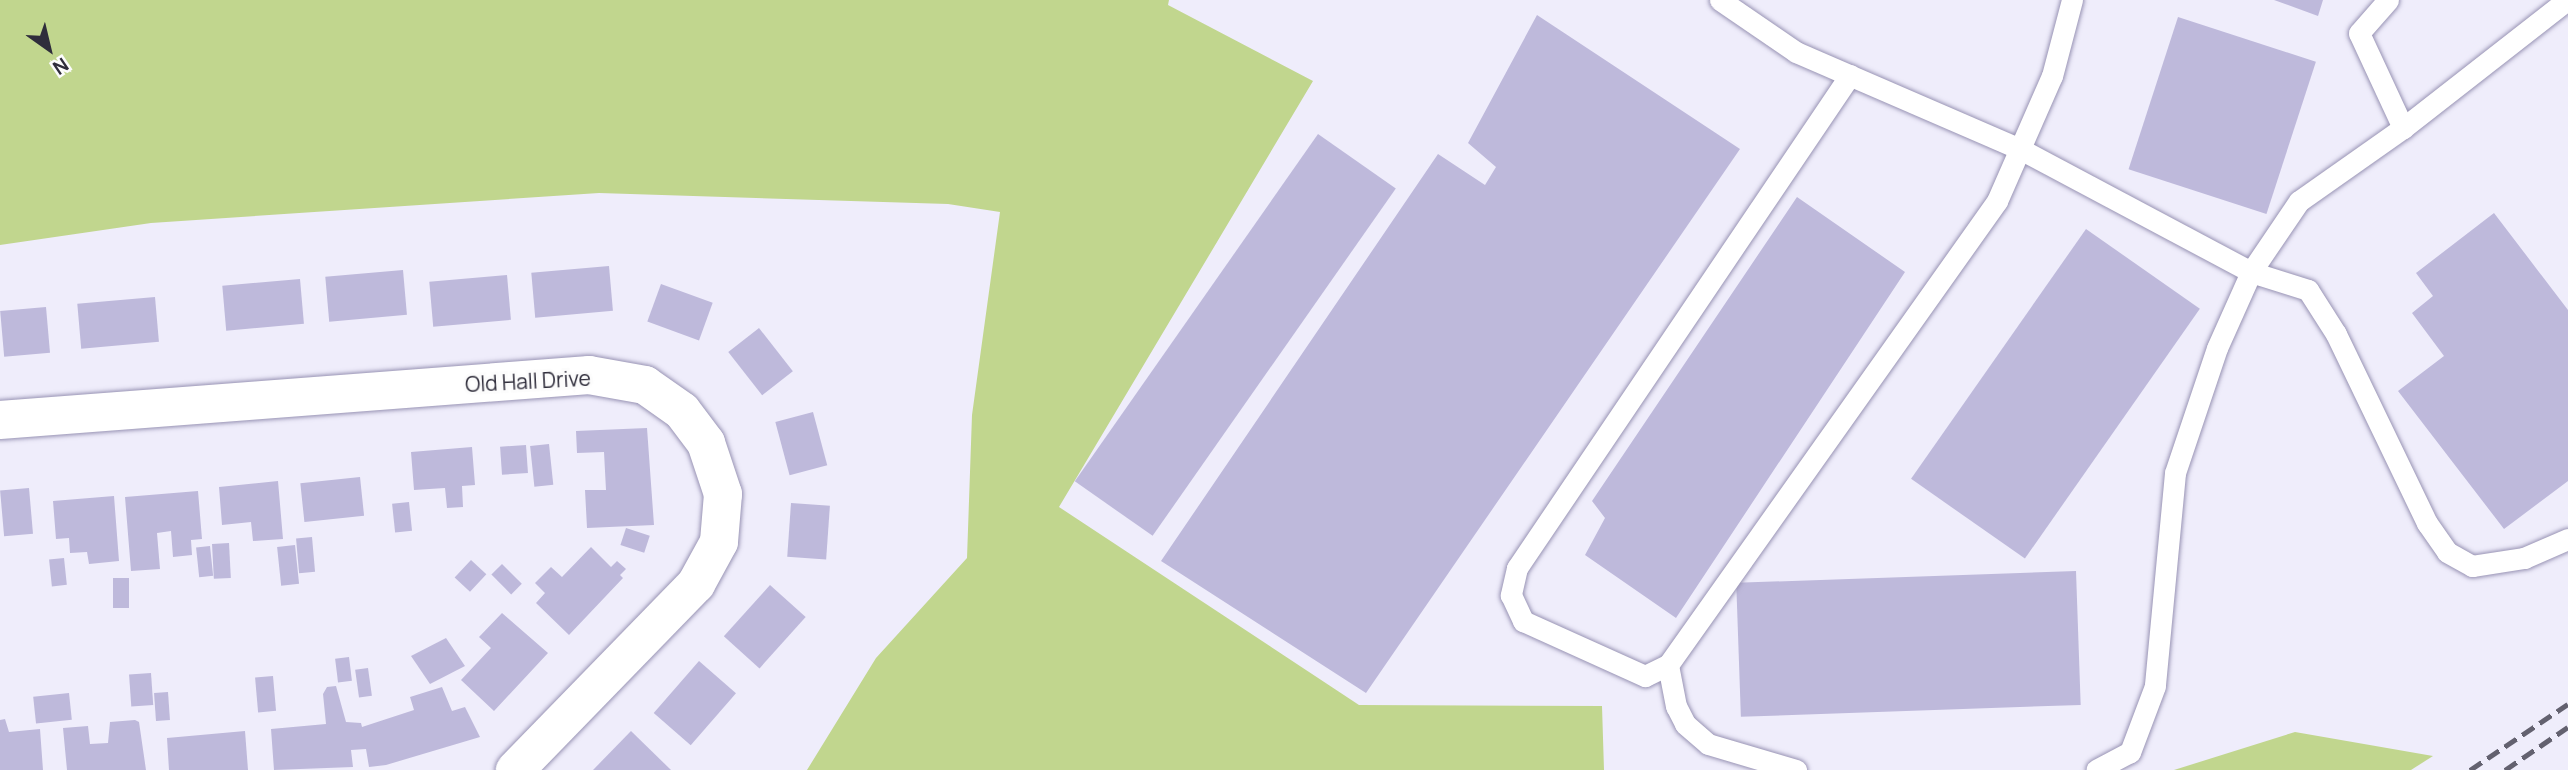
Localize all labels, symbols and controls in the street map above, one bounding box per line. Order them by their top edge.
north arrow [14,14,84,84]
text: N [48,52,74,81]
street label: Old Hall Drive [464,365,592,397]

